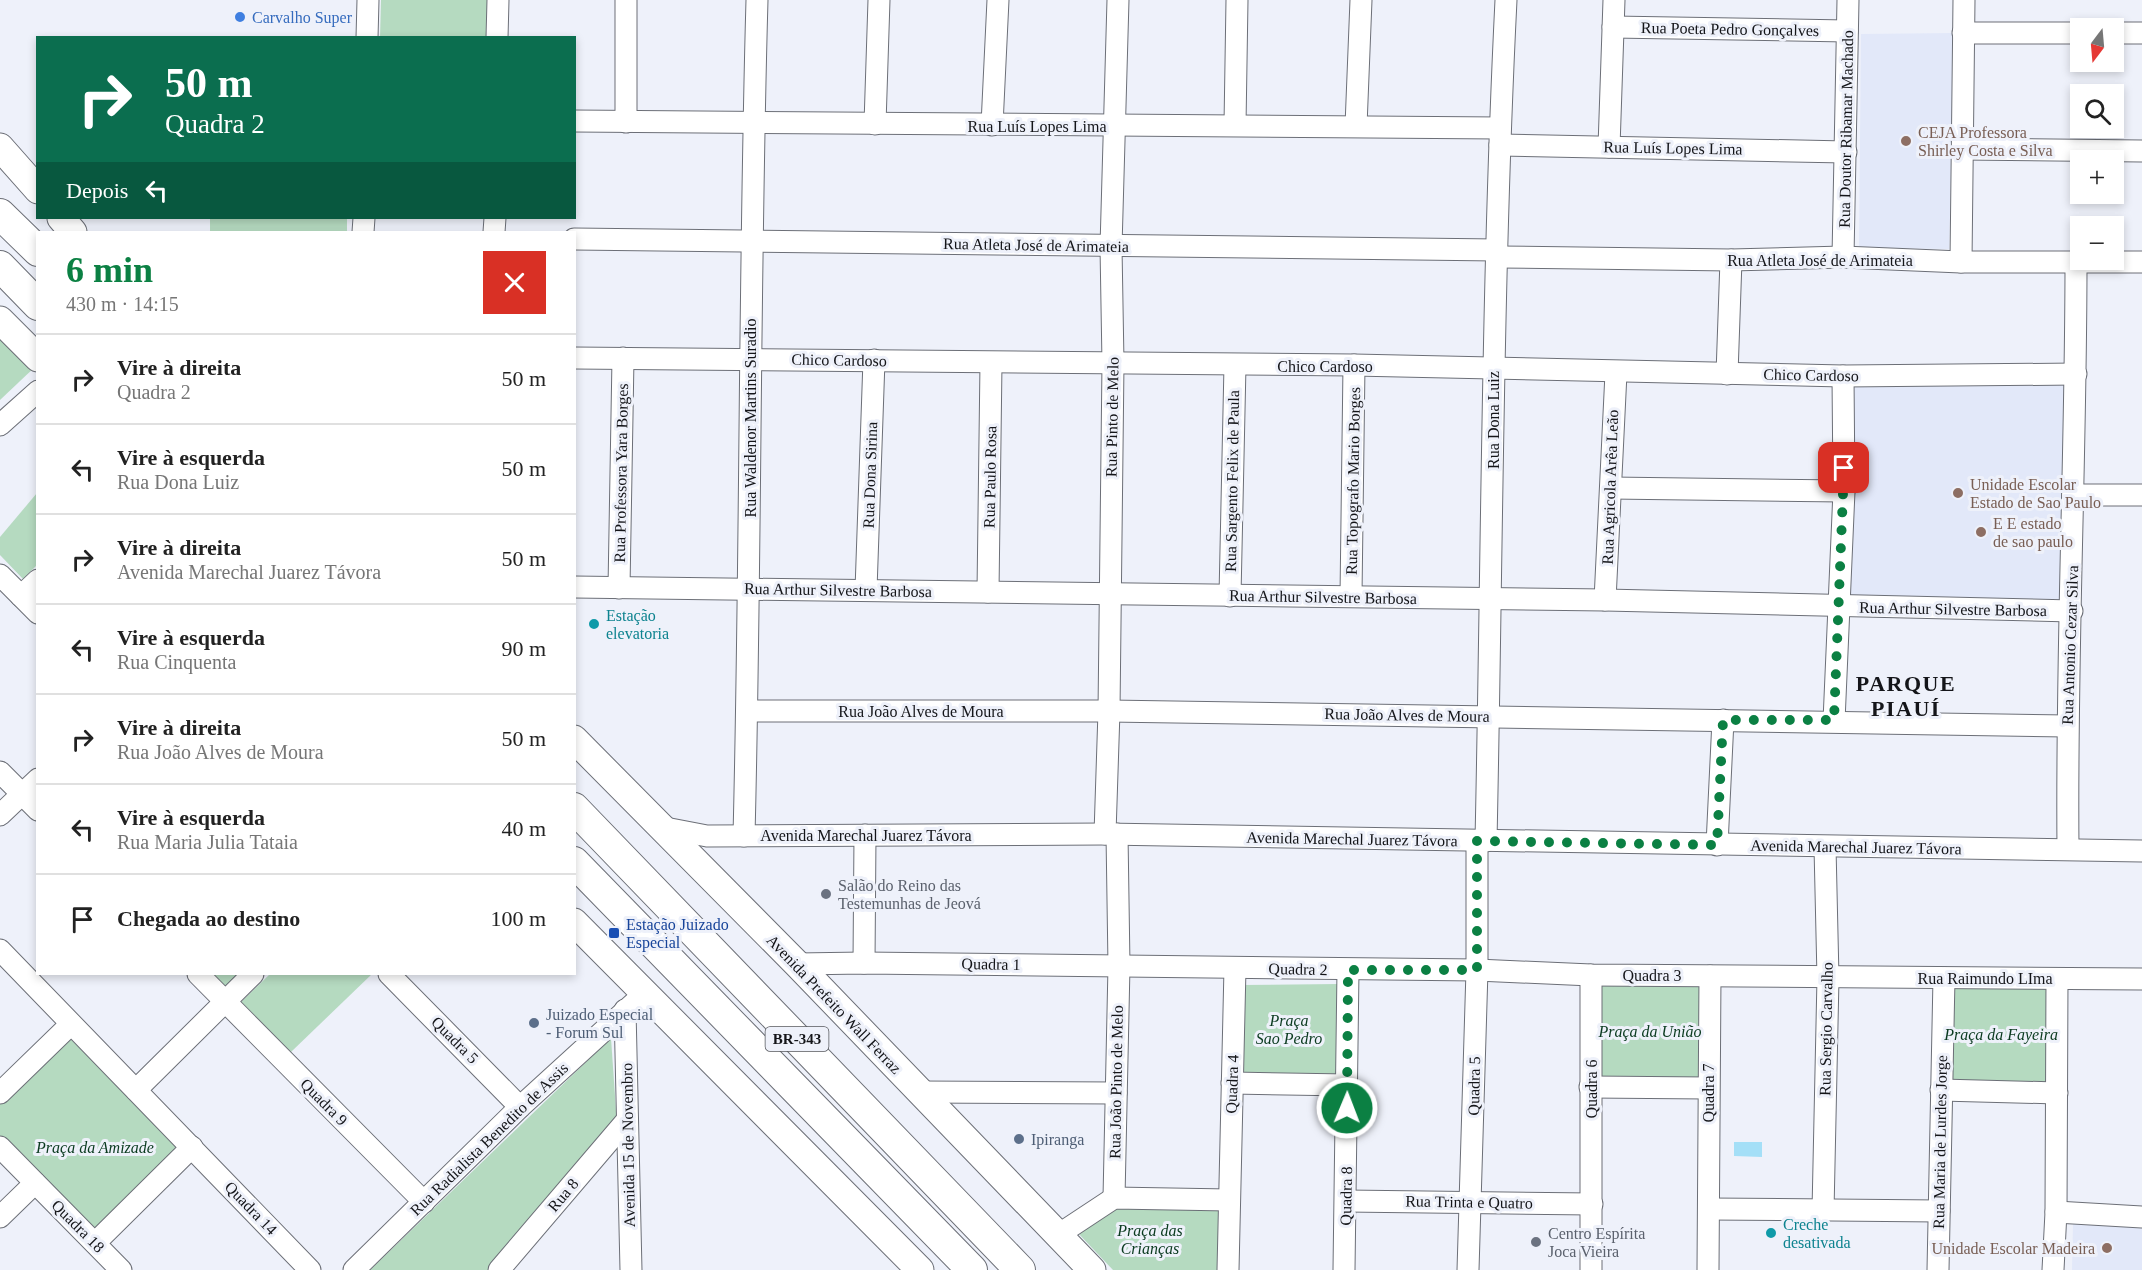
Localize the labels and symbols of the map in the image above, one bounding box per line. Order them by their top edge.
place label: Carvalho Super [252,9,353,27]
marker: Carvalho Super [233,10,247,24]
north arrow [2070,18,2124,72]
street label: Rua Poeta Pedro Gonçalves [1641,19,1819,40]
street label: Rua Doutor Ribamar Machado [1836,30,1856,228]
street label: Rua Luís Lopes Lima [967,118,1107,136]
place label: CEJA Professora Shirley Costa e Silva [1918,124,2053,160]
marker: CEJA Professora Shirley Costa e Silva [1899,134,1913,148]
street label: Rua Luís Lopes Lima [1603,138,1743,159]
street label: Rua Atleta José de Arimateia [943,235,1129,255]
street label: Rua Atleta José de Arimateia [1727,252,1913,269]
street label: Rua Waldenor Martins Suradio [742,319,759,517]
street label: Chico Cardoso [791,351,887,369]
street label: Rua Pinto de Melo [1102,357,1122,477]
street label: Chico Cardoso [1277,358,1373,375]
street label: Chico Cardoso [1763,366,1859,384]
street label: Rua Dona Luiz [1485,371,1502,469]
street label: Rua Professora Yara Borges [611,383,632,563]
street label: Rua Topografo Mario Borges [1343,387,1364,575]
street label: Rua Sargento Felix de Paula [1222,390,1243,572]
street label: Rua Agricola Arêa Leão [1599,409,1622,565]
street label: Rua Dona Sirina [860,421,880,529]
street label: Rua Paulo Rosa [981,426,999,528]
pin [1818,442,1869,493]
place label: Unidade Escolar Estado de Sao Paulo [1970,476,2101,511]
marker: Unidade Escolar Estado de Sao Paulo [1951,486,1965,500]
place label: E E estado de sao paulo [1993,515,2073,551]
marker: E E estado de sao paulo [1974,525,1988,539]
street label: Rua Antonio Cezar Silva [2059,565,2081,725]
street label: Rua Arthur Silvestre Barbosa [744,580,932,600]
street label: Rua Arthur Silvestre Barbosa [1229,587,1417,607]
street label: Rua Arthur Silvestre Barbosa [1859,599,2047,619]
place label: Estação elevatoria [606,607,669,642]
marker: Estação elevatoria [587,617,601,631]
district label: PARQUE PIAUÍ [1856,671,1956,721]
street label: Rua João Alves de Moura [838,703,1004,720]
street label: Rua João Alves de Moura [1324,705,1490,725]
street label: Avenida Marechal Juarez Távora [760,827,972,844]
street label: Avenida Marechal Juarez Távora [1246,829,1458,849]
street label: Avenida Marechal Juarez Távora [1750,837,1962,857]
place label: Salão do Reino das Testemunhas de Jeová [838,877,981,912]
marker: Salão do Reino das Testemunhas de Jeová [819,887,833,901]
place label: Estação Juizado Especial [626,916,729,952]
marker: Estação Juizado Especial [607,926,621,940]
street label: Avenida Prefeito Wall Ferraz [763,931,905,1077]
street label: Quadra 1 [961,955,1021,973]
street label: Quadra 2 [1268,960,1328,978]
street label: Rua Sergio Carvalho [1816,962,1837,1096]
street label: Quadra 3 [1622,967,1682,984]
street label: Rua Raimundo LIma [1917,970,2053,987]
street label: Rua João Pinto de Melo [1106,1005,1126,1159]
place label: Juizado Especial - Forum Sul [546,1006,654,1041]
park label: Praça Sao Pedro [1256,1012,1322,1047]
street label: Quadra 5 [428,1013,482,1067]
marker: Juizado Especial - Forum Sul [527,1016,541,1030]
park label: Praça da União [1597,1023,1702,1041]
park label: Praça da Fayeira [1943,1026,2058,1044]
road number: BR-343 [766,1027,828,1051]
street label: Quadra 4 [1222,1054,1242,1114]
street label: Rua Maria de Lurdes Jorge [1930,1055,1951,1229]
street label: Quadra 5 [1465,1056,1483,1116]
street label: Rua Radialista Benedito de Assis [407,1059,571,1219]
street label: Quadra 6 [1583,1059,1600,1119]
street label: Avenida 15 de Novembro [618,1063,638,1227]
street label: Quadra 7 [1700,1063,1717,1123]
street label: Quadra 9 [297,1075,351,1129]
position arrow [1315,1076,1379,1140]
place label: Ipiranga [1031,1131,1084,1149]
marker: Ipiranga [1012,1132,1026,1146]
park label: Praça da Amizade [35,1139,154,1157]
street label: Quadra 8 [1337,1166,1355,1226]
street label: Rua 8 [544,1175,582,1215]
street label: Quadra 14 [222,1178,280,1238]
street label: Rua Trinta e Quatro [1405,1192,1533,1212]
street label: Quadra 18 [48,1196,108,1256]
place label: Creche desativada [1783,1216,1851,1251]
park label: Praça das Crianças [1116,1222,1183,1258]
place label: Centro Espírita Joca Vieira [1548,1225,1645,1260]
marker: Creche desativada [1764,1226,1778,1240]
marker: Centro Espírita Joca Vieira [1529,1235,1543,1249]
place label: Unidade Escolar Madeira [1932,1240,2095,1257]
marker: Unidade Escolar Madeira [2100,1241,2114,1255]

